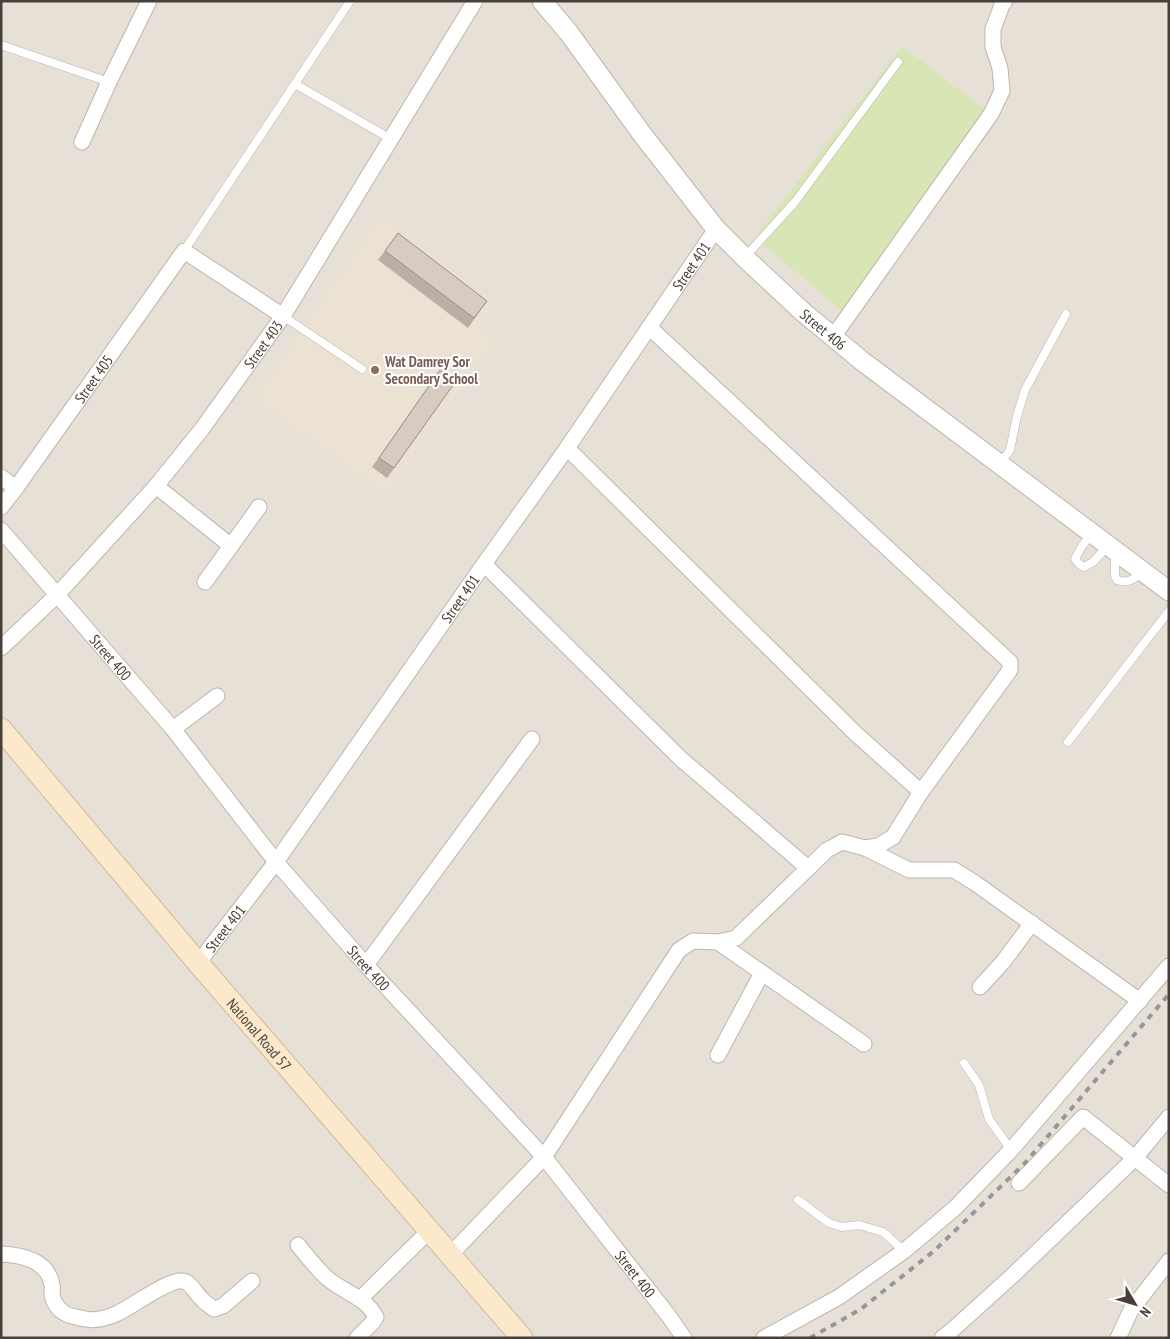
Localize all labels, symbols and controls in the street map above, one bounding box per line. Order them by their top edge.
street label: Street 401 [668,238,714,294]
street label: Street 406 [797,304,851,354]
street label: Street 403 [239,316,286,372]
street label: Street 405 [70,351,117,407]
place label: Wat Damrey Sor Secondary School [384,352,478,388]
marker: Wat Damrey Sor Secondary School [369,364,381,376]
street label: Street 401 [437,571,483,626]
street label: Street 400 [86,630,136,684]
street label: Street 401 [201,901,249,956]
street label: Street 400 [343,941,394,995]
street label: National Road 57 [223,994,296,1074]
street label: Street 400 [611,1246,660,1301]
north arrow [1110,1279,1160,1329]
text: N [1136,1303,1155,1321]

